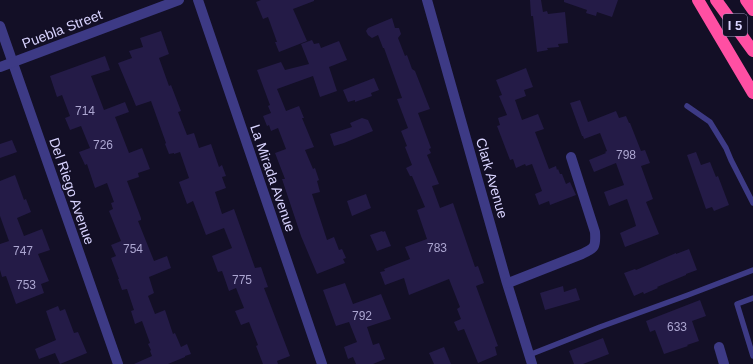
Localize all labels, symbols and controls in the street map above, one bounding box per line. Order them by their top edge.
street label: Puebla Street [20,6,105,52]
road number: I 5 [723,14,747,36]
house number: 714 [75,104,95,118]
street label: La Mirada Avenue [247,122,299,234]
street label: Del Riego Avenue [46,136,98,247]
street label: Clark Avenue [473,136,511,220]
house number: 726 [93,138,113,152]
house number: 798 [616,148,636,162]
house number: 783 [427,241,447,255]
house number: 754 [123,242,143,256]
house number: 747 [13,244,33,258]
house number: 775 [232,273,252,287]
house number: 753 [16,278,36,292]
house number: 792 [352,309,372,323]
house number: 633 [667,320,687,334]

